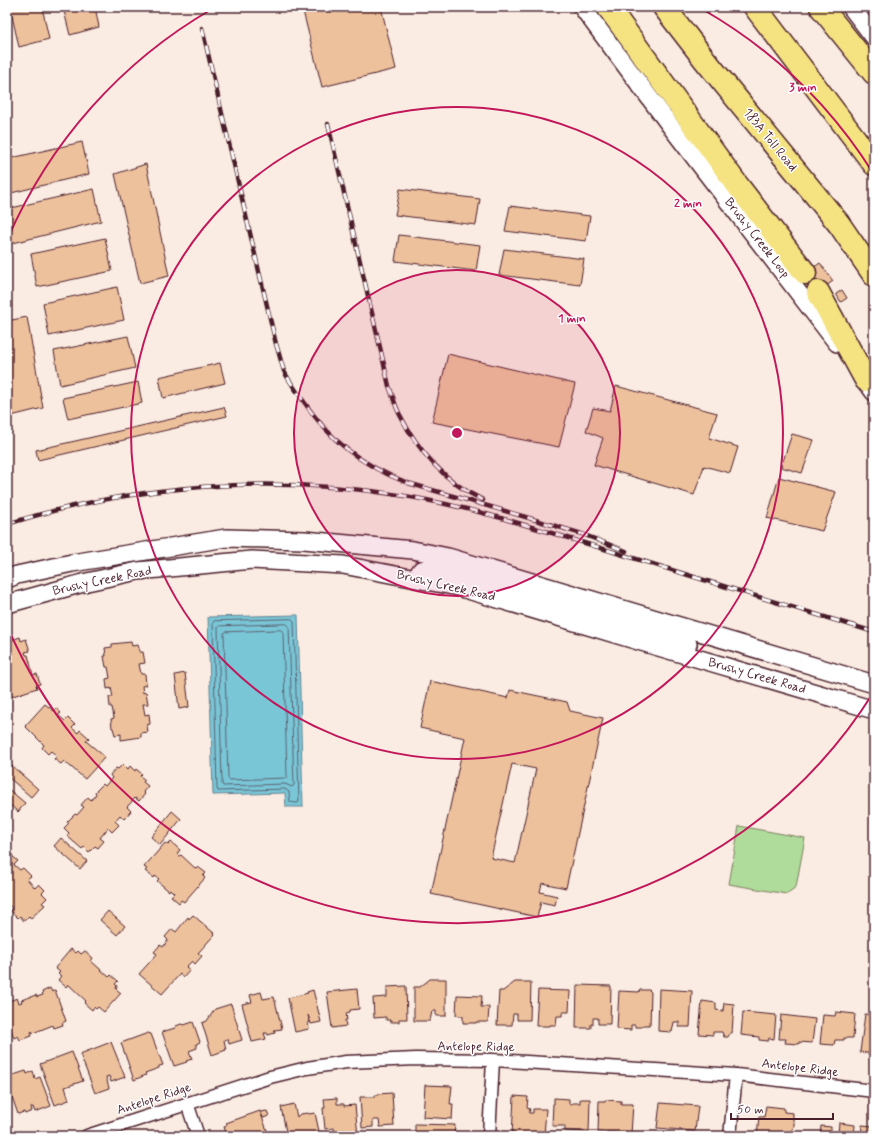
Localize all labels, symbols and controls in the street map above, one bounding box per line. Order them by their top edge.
text: 3 min [789,80,817,96]
street label: 183A Toll Road [739,105,801,175]
street label: Brushy Creek Loop [720,194,794,282]
text: 2 min [674,196,702,212]
text: 1 min [558,311,586,327]
centre of rings [450,426,464,440]
street label: Brushy Creek Road [51,562,153,600]
street label: Brushy Creek Road [395,566,497,606]
street label: Brushy Creek Road [706,654,808,698]
street label: Antelope Ridge [437,1038,515,1056]
street label: Antelope Ridge [761,1055,839,1081]
street label: Antelope Ridge [115,1079,193,1119]
scale bar [731,1095,833,1121]
text: 50 m [737,1102,764,1118]

